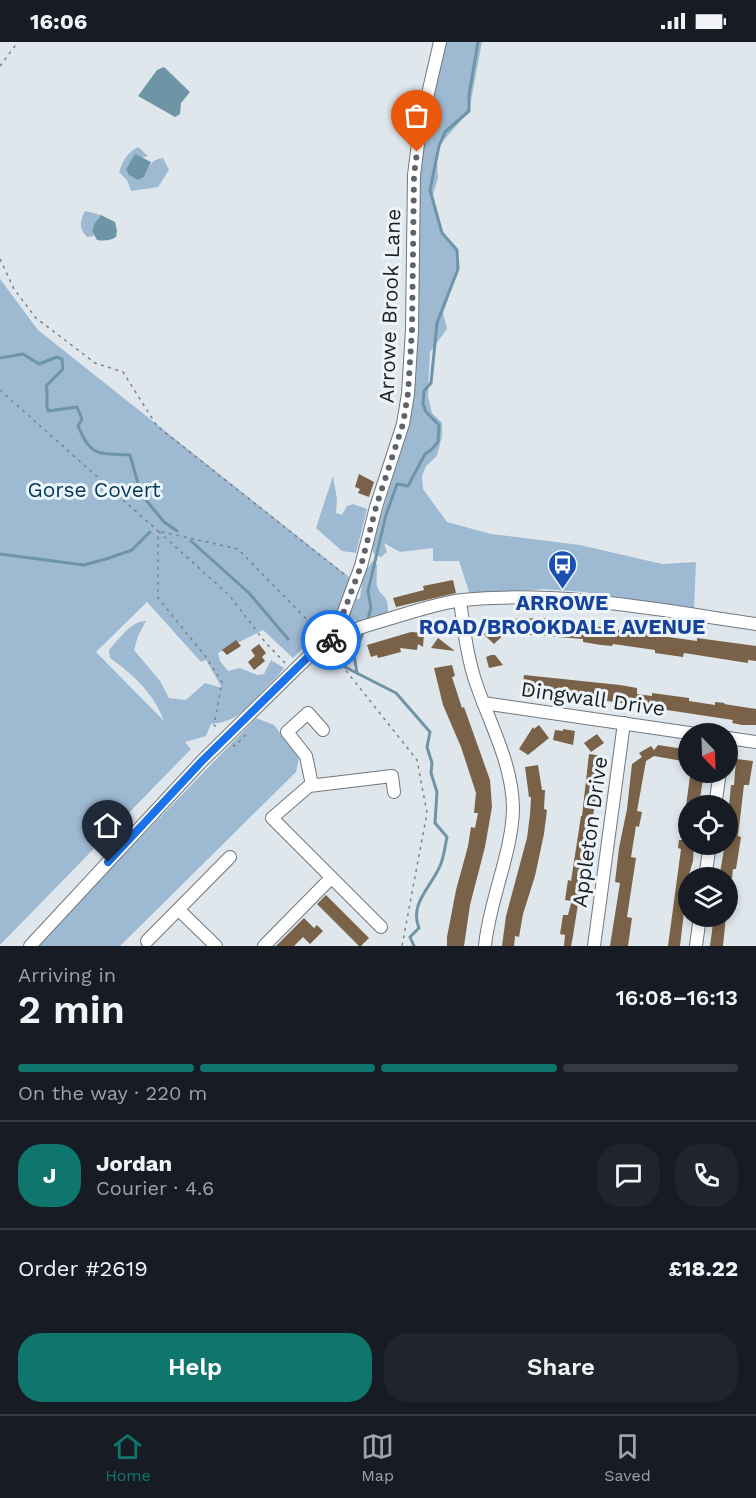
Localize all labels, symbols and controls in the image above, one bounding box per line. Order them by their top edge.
text: 16:06 [30,9,87,34]
pin [391,90,442,152]
icon: bag [400,99,433,132]
street label: Arrowe Brook Lane [374,208,405,404]
park label: Gorse Covert [27,477,161,502]
bus stop icon: ARROWE ROAD/BROOKDALE AVENUE [546,548,578,590]
place label: ARROWE ROAD/BROOKDALE AVENUE [419,590,705,639]
courier [301,610,361,670]
icon: bike [315,624,348,657]
street label: Dingwall Drive [519,676,667,721]
north arrow [678,723,738,783]
map controls [678,723,738,927]
street label: Appleton Drive [567,755,612,909]
button: locate [678,795,738,855]
pin [82,800,133,862]
icon: home [91,809,124,842]
button: layers [678,867,738,927]
text: Arriving in [18,963,116,987]
text: 16:08–16:13 [616,985,738,1010]
text: 2 min [18,987,125,1032]
text: On the way · 220 m [18,1081,207,1105]
button: chat [597,1144,660,1207]
button: phone [675,1144,738,1207]
text: Jordan [96,1151,172,1176]
text: J [43,1163,56,1188]
text: Courier · 4.6 [96,1176,214,1200]
text: Order #2619 [18,1256,148,1281]
text: £18.22 [668,1256,738,1281]
button: Help [18,1333,372,1402]
button: Share [384,1333,738,1402]
tab: Home [105,1430,151,1485]
tab: Map [361,1430,394,1485]
tab: Saved [604,1430,651,1485]

